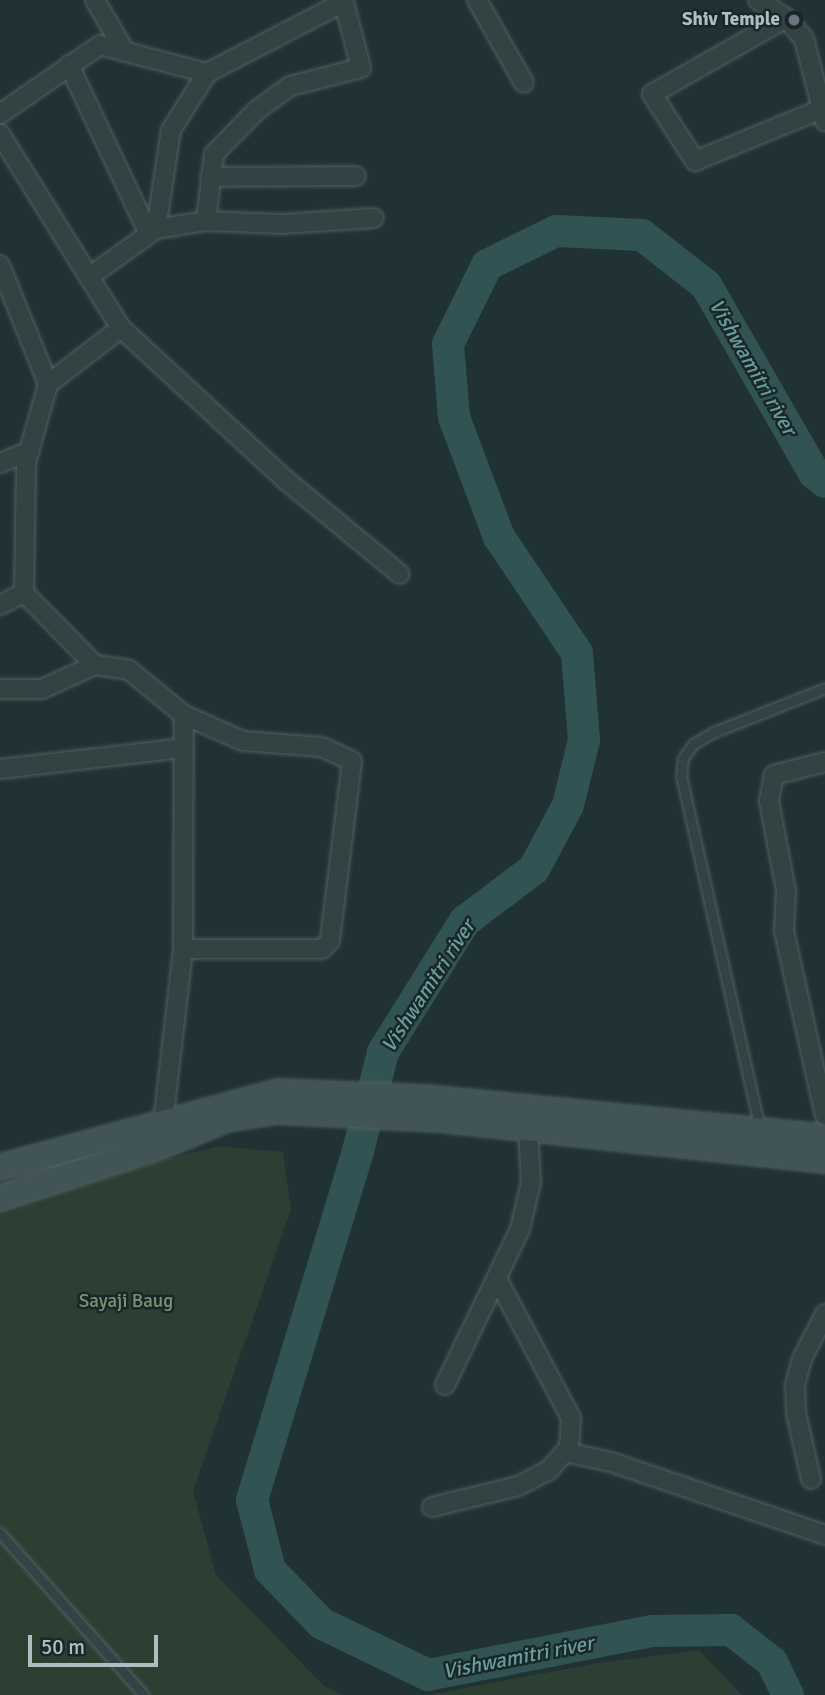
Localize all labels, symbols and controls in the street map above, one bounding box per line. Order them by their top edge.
place label: Shiv Temple [682,9,780,31]
marker: Shiv Temple [786,12,802,28]
water label: Vishwamitri river [704,295,802,439]
water label: Vishwamitri river [376,915,480,1057]
park label: Sayaji Baug [79,1291,173,1313]
scale bar [32,1622,161,1666]
water label: Vishwamitri river [441,1630,595,1684]
text: 50 m [41,1634,85,1660]

